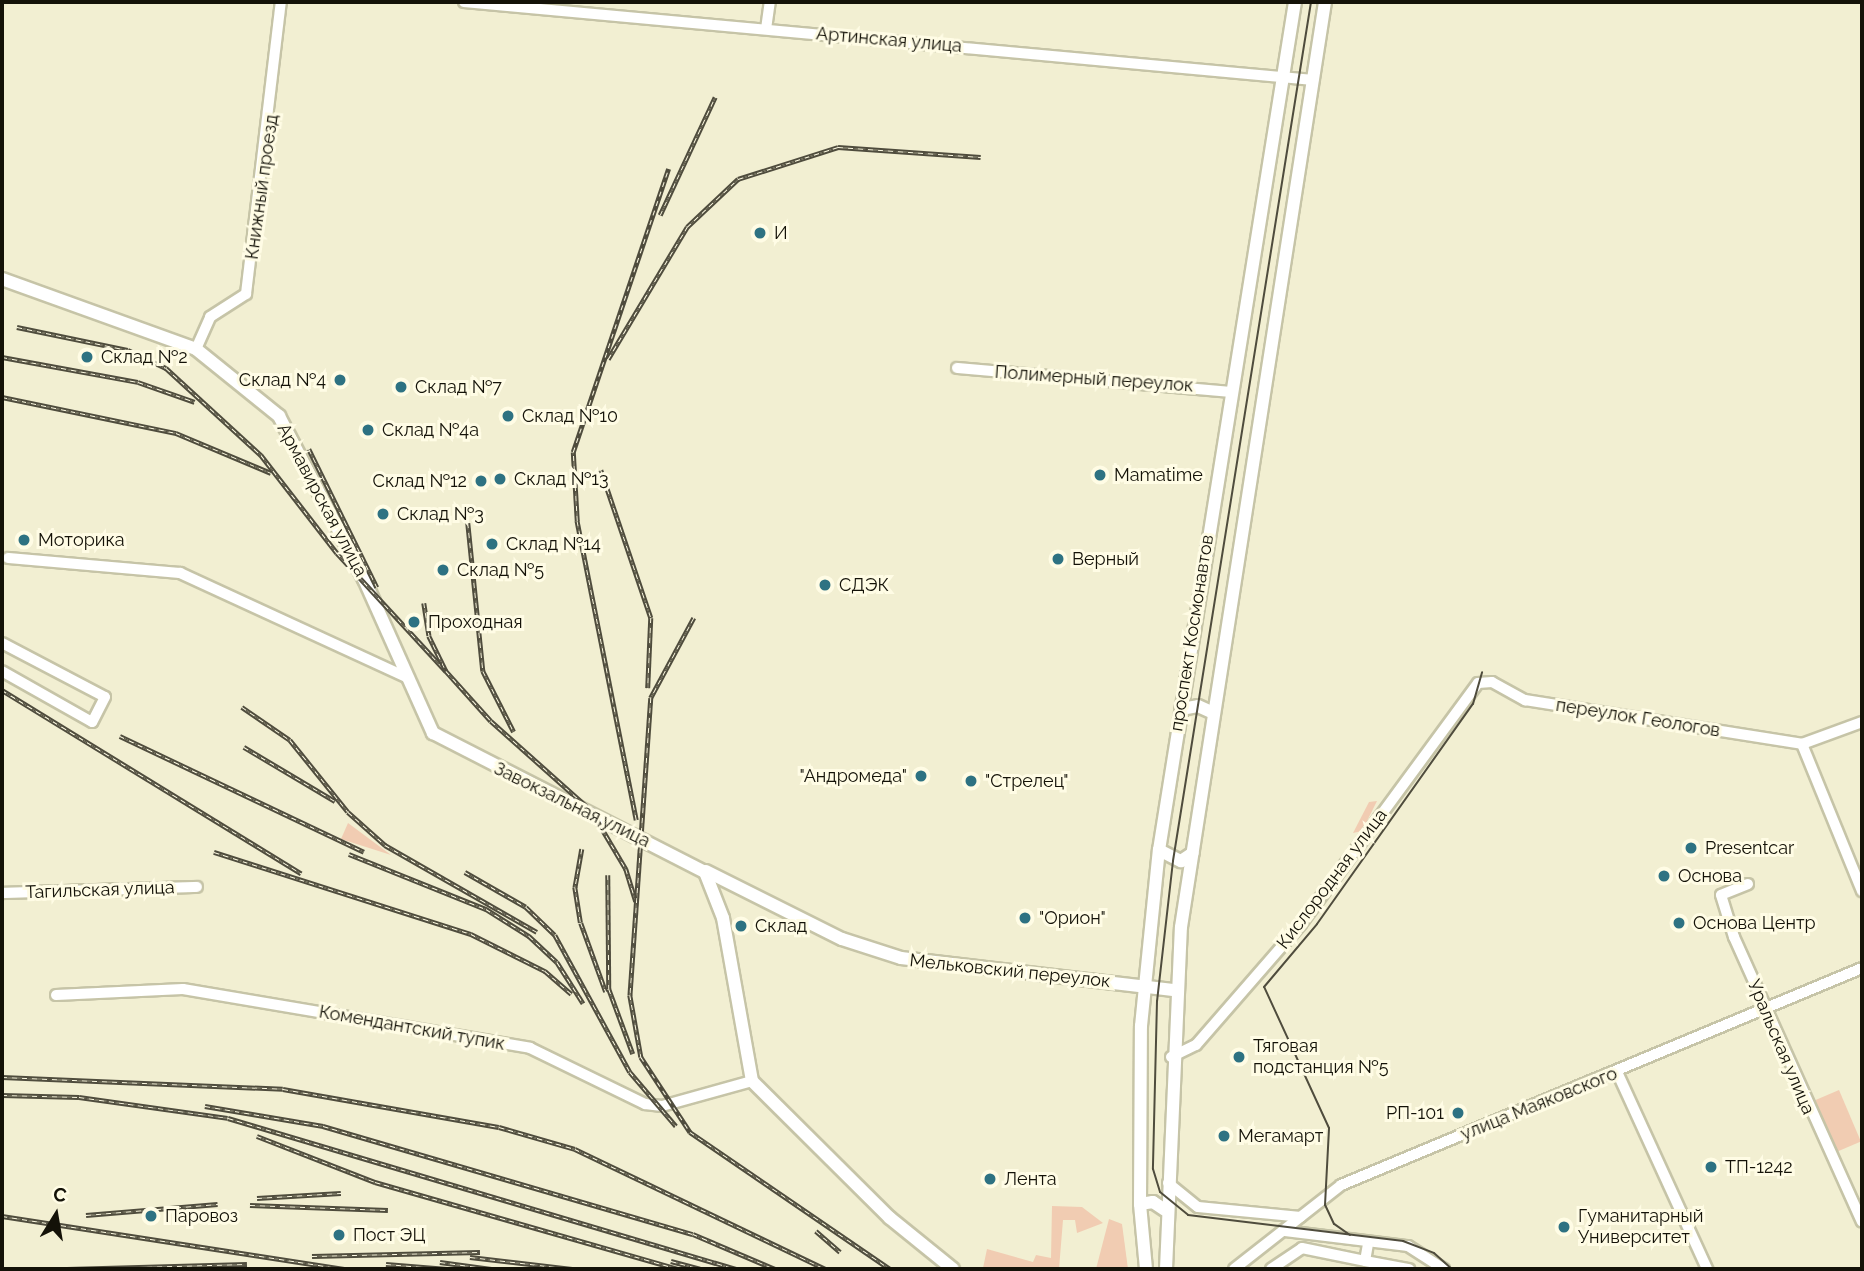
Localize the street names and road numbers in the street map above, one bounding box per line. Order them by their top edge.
street label: Артинская улица [815,23,963,57]
street label: Книжный проезд [241,113,283,261]
street label: Полимерный переулок [994,361,1194,397]
street label: Армавирская улица [272,419,372,581]
street label: проспект Космонавтов [1166,533,1218,733]
street label: переулок Геологов [1554,694,1722,742]
street label: Завокзальная улица [490,758,654,852]
street label: Кислородная улица [1272,804,1392,954]
street label: Тагильская улица [25,877,175,903]
street label: Мельковский переулок [908,950,1112,992]
street label: Уральская улица [1743,976,1819,1118]
street label: Комендантский тупик [317,1001,507,1055]
street label: улица Маяковского [1458,1063,1620,1145]

